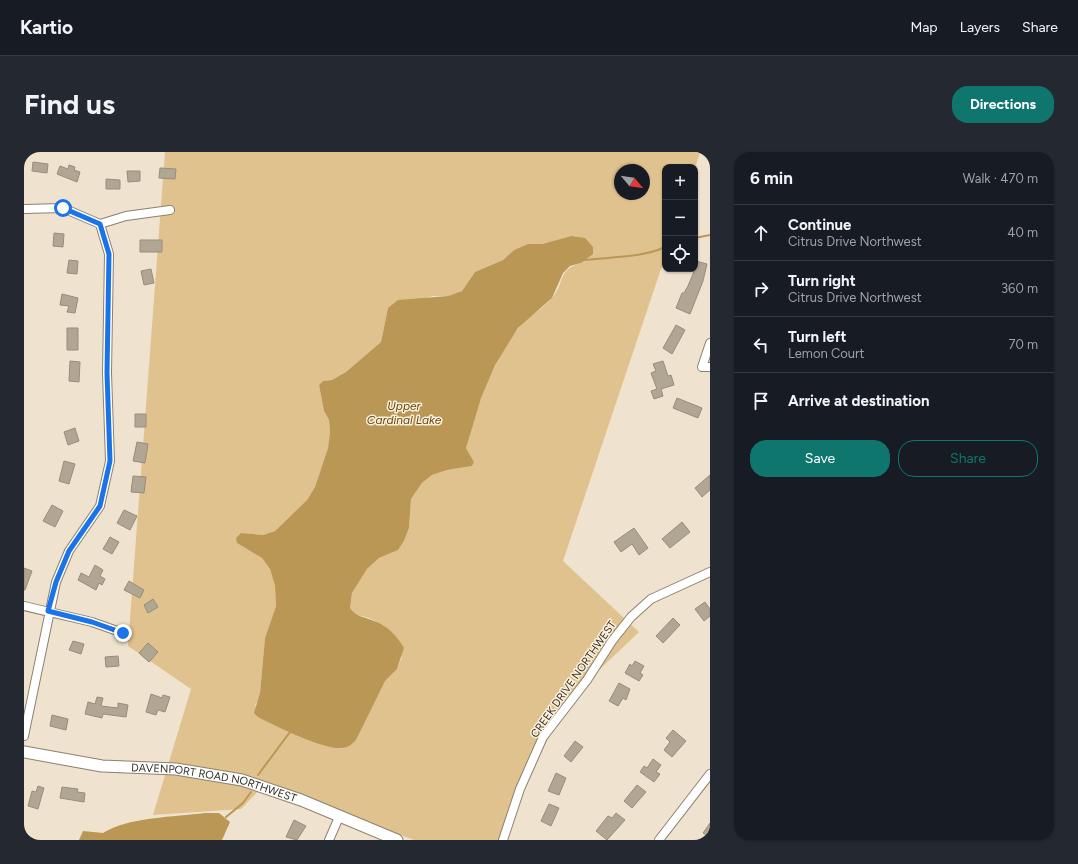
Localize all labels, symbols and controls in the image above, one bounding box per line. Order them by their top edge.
text: Kartio [20,16,73,39]
text: Map [910,19,938,36]
text: Layers [960,19,1000,36]
text: Share [1022,19,1058,36]
button: Directions [952,86,1054,123]
text: Find us [24,87,115,121]
north arrow [614,164,650,200]
map controls [662,164,698,272]
button: + [662,164,698,200]
text: 6 min [750,168,793,188]
text: Walk · 470 m [963,171,1038,186]
route start [54,199,72,217]
button: − [662,200,698,236]
text: Continue [788,216,851,234]
icon: ahead [750,222,772,244]
text: 40 m [1007,225,1038,240]
text: Citrus Drive Northwest [788,234,922,249]
button: locate [662,236,698,272]
text: Turn right [788,272,856,290]
icon: right [750,278,772,300]
text: 360 m [1001,281,1038,296]
text: Citrus Drive Northwest [788,290,922,305]
text: Turn left [788,328,846,346]
icon: left [750,334,772,356]
text: 70 m [1008,337,1038,352]
text: Lemon Court [788,346,864,361]
icon: arrive [750,390,772,412]
text: Arrive at destination [788,392,929,410]
water label: Upper Cardinal Lake [367,399,442,427]
button: Save [750,440,890,477]
button: Share [898,440,1038,477]
street label: CREEK DRIVE NORTHWEST [528,618,619,740]
route end [114,624,132,642]
street label: DAVENPORT ROAD NORTHWEST [131,761,298,805]

